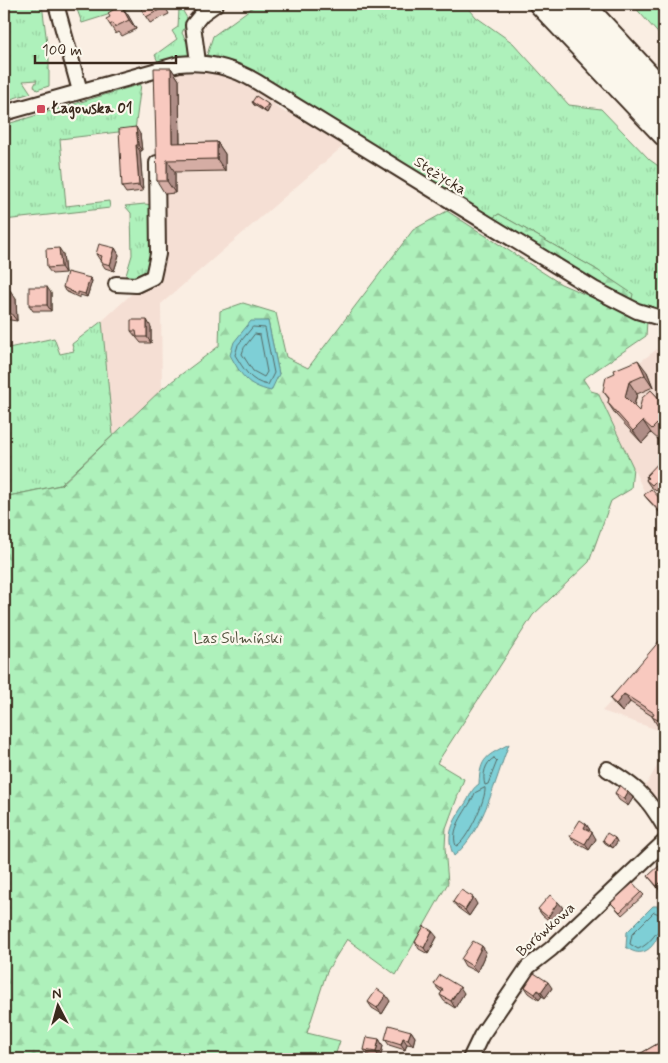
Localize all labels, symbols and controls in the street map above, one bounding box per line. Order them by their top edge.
scale bar [35,32,176,64]
text: 100 m [42,41,82,61]
place label: Łagowska 01 [51,99,132,120]
marker: Łagowska 01 [35,103,47,115]
street label: Stężycka [410,152,470,200]
park label: Las Sulmiński [194,629,282,649]
street label: Borówkowa [512,898,580,962]
north arrow [32,980,82,1030]
text: N [51,985,62,1004]

